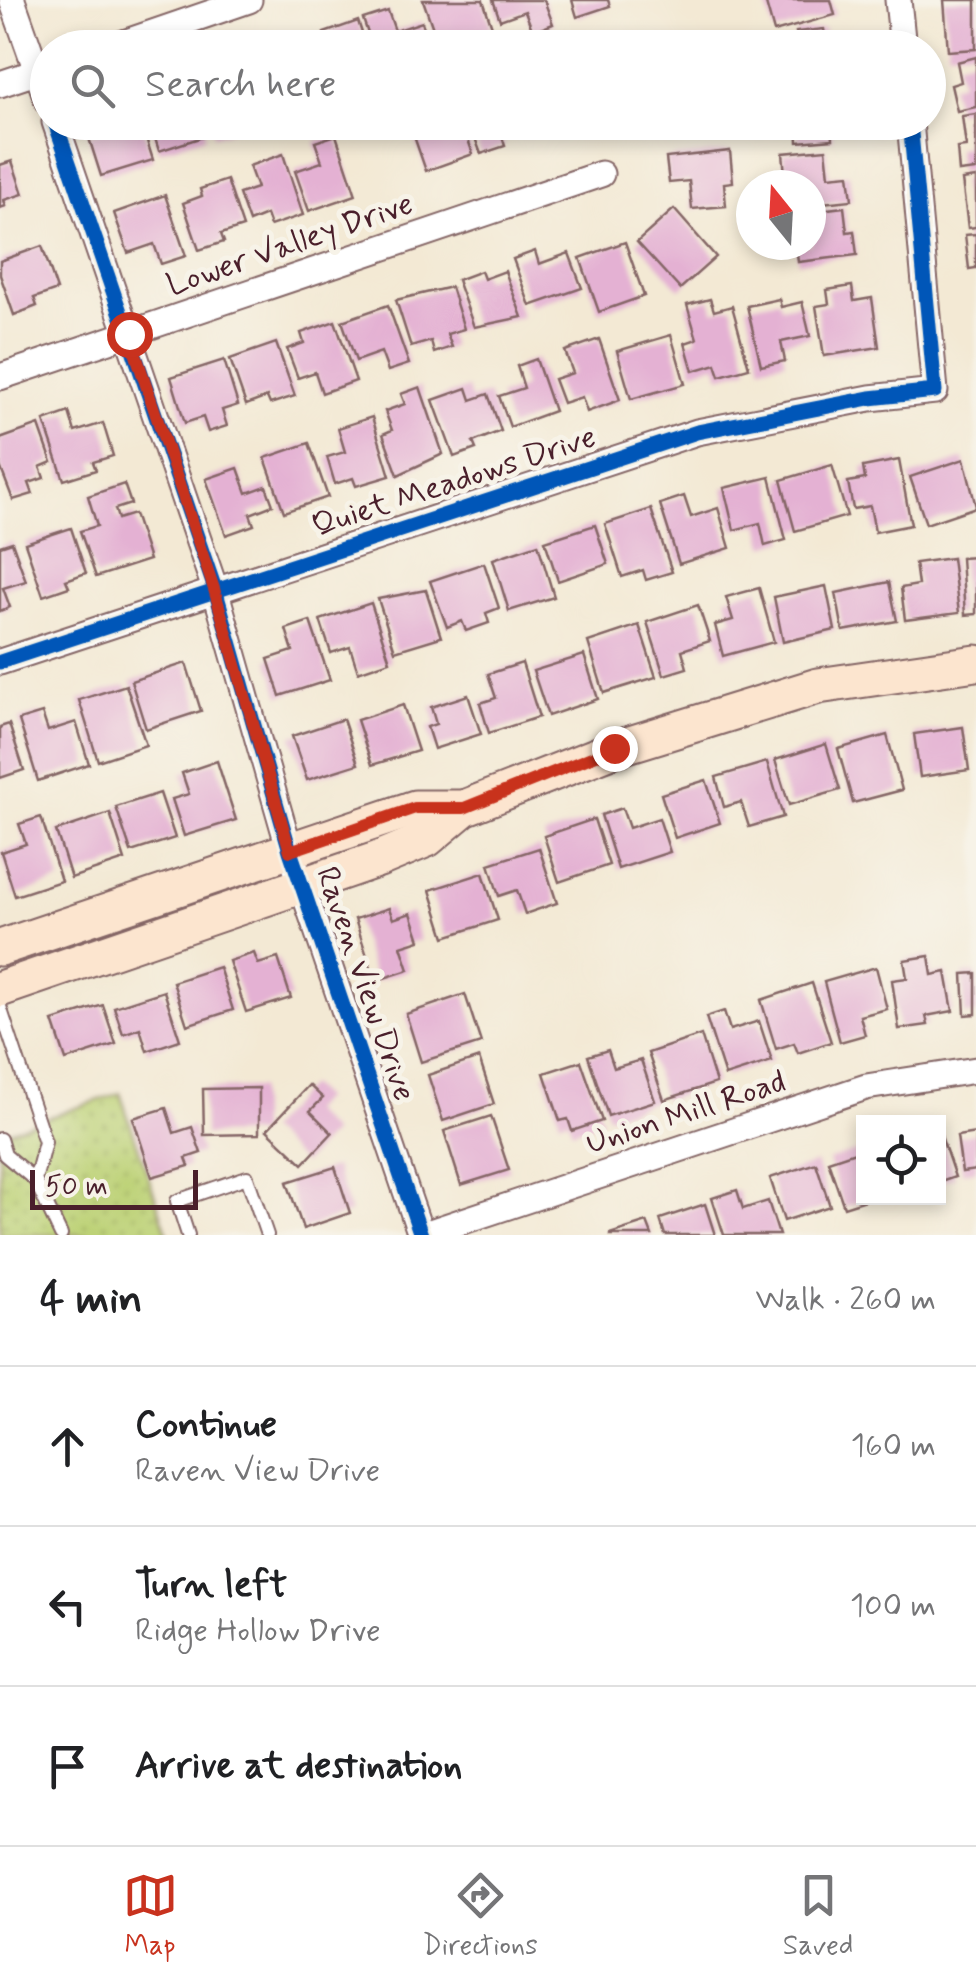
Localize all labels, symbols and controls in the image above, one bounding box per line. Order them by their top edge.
search box [30,30,946,140]
icon: search [65,58,120,113]
text: Search here [145,61,336,110]
north arrow [736,170,826,260]
street label: Lower Valley Drive [161,183,419,307]
route start [107,312,153,358]
street label: Quiet Meadows Drive [307,416,601,548]
route end [592,726,638,772]
street label: Raven View Drive [305,861,425,1107]
street label: Union Mill Road [581,1061,791,1165]
map controls [856,1115,946,1205]
button: locate [856,1115,946,1205]
scale bar [30,1165,198,1210]
text: 50 m [45,1169,108,1206]
text: 4 min [40,1273,142,1328]
text: Walk · 260 m [756,1279,936,1321]
text: Continue [135,1401,277,1450]
icon: ahead [40,1419,95,1474]
text: 160 m [851,1425,936,1467]
text: Raven View Drive [135,1450,380,1492]
text: Turn left [135,1561,287,1610]
icon: left [40,1579,95,1634]
text: 100 m [850,1585,936,1627]
text: Ridge Hollow Drive [135,1610,381,1652]
icon: arrive [40,1739,95,1794]
text: Arrive at destination [135,1742,462,1791]
tab: Map [123,1868,178,1965]
tab: Directions [423,1868,538,1965]
tab: Saved [783,1868,853,1965]

